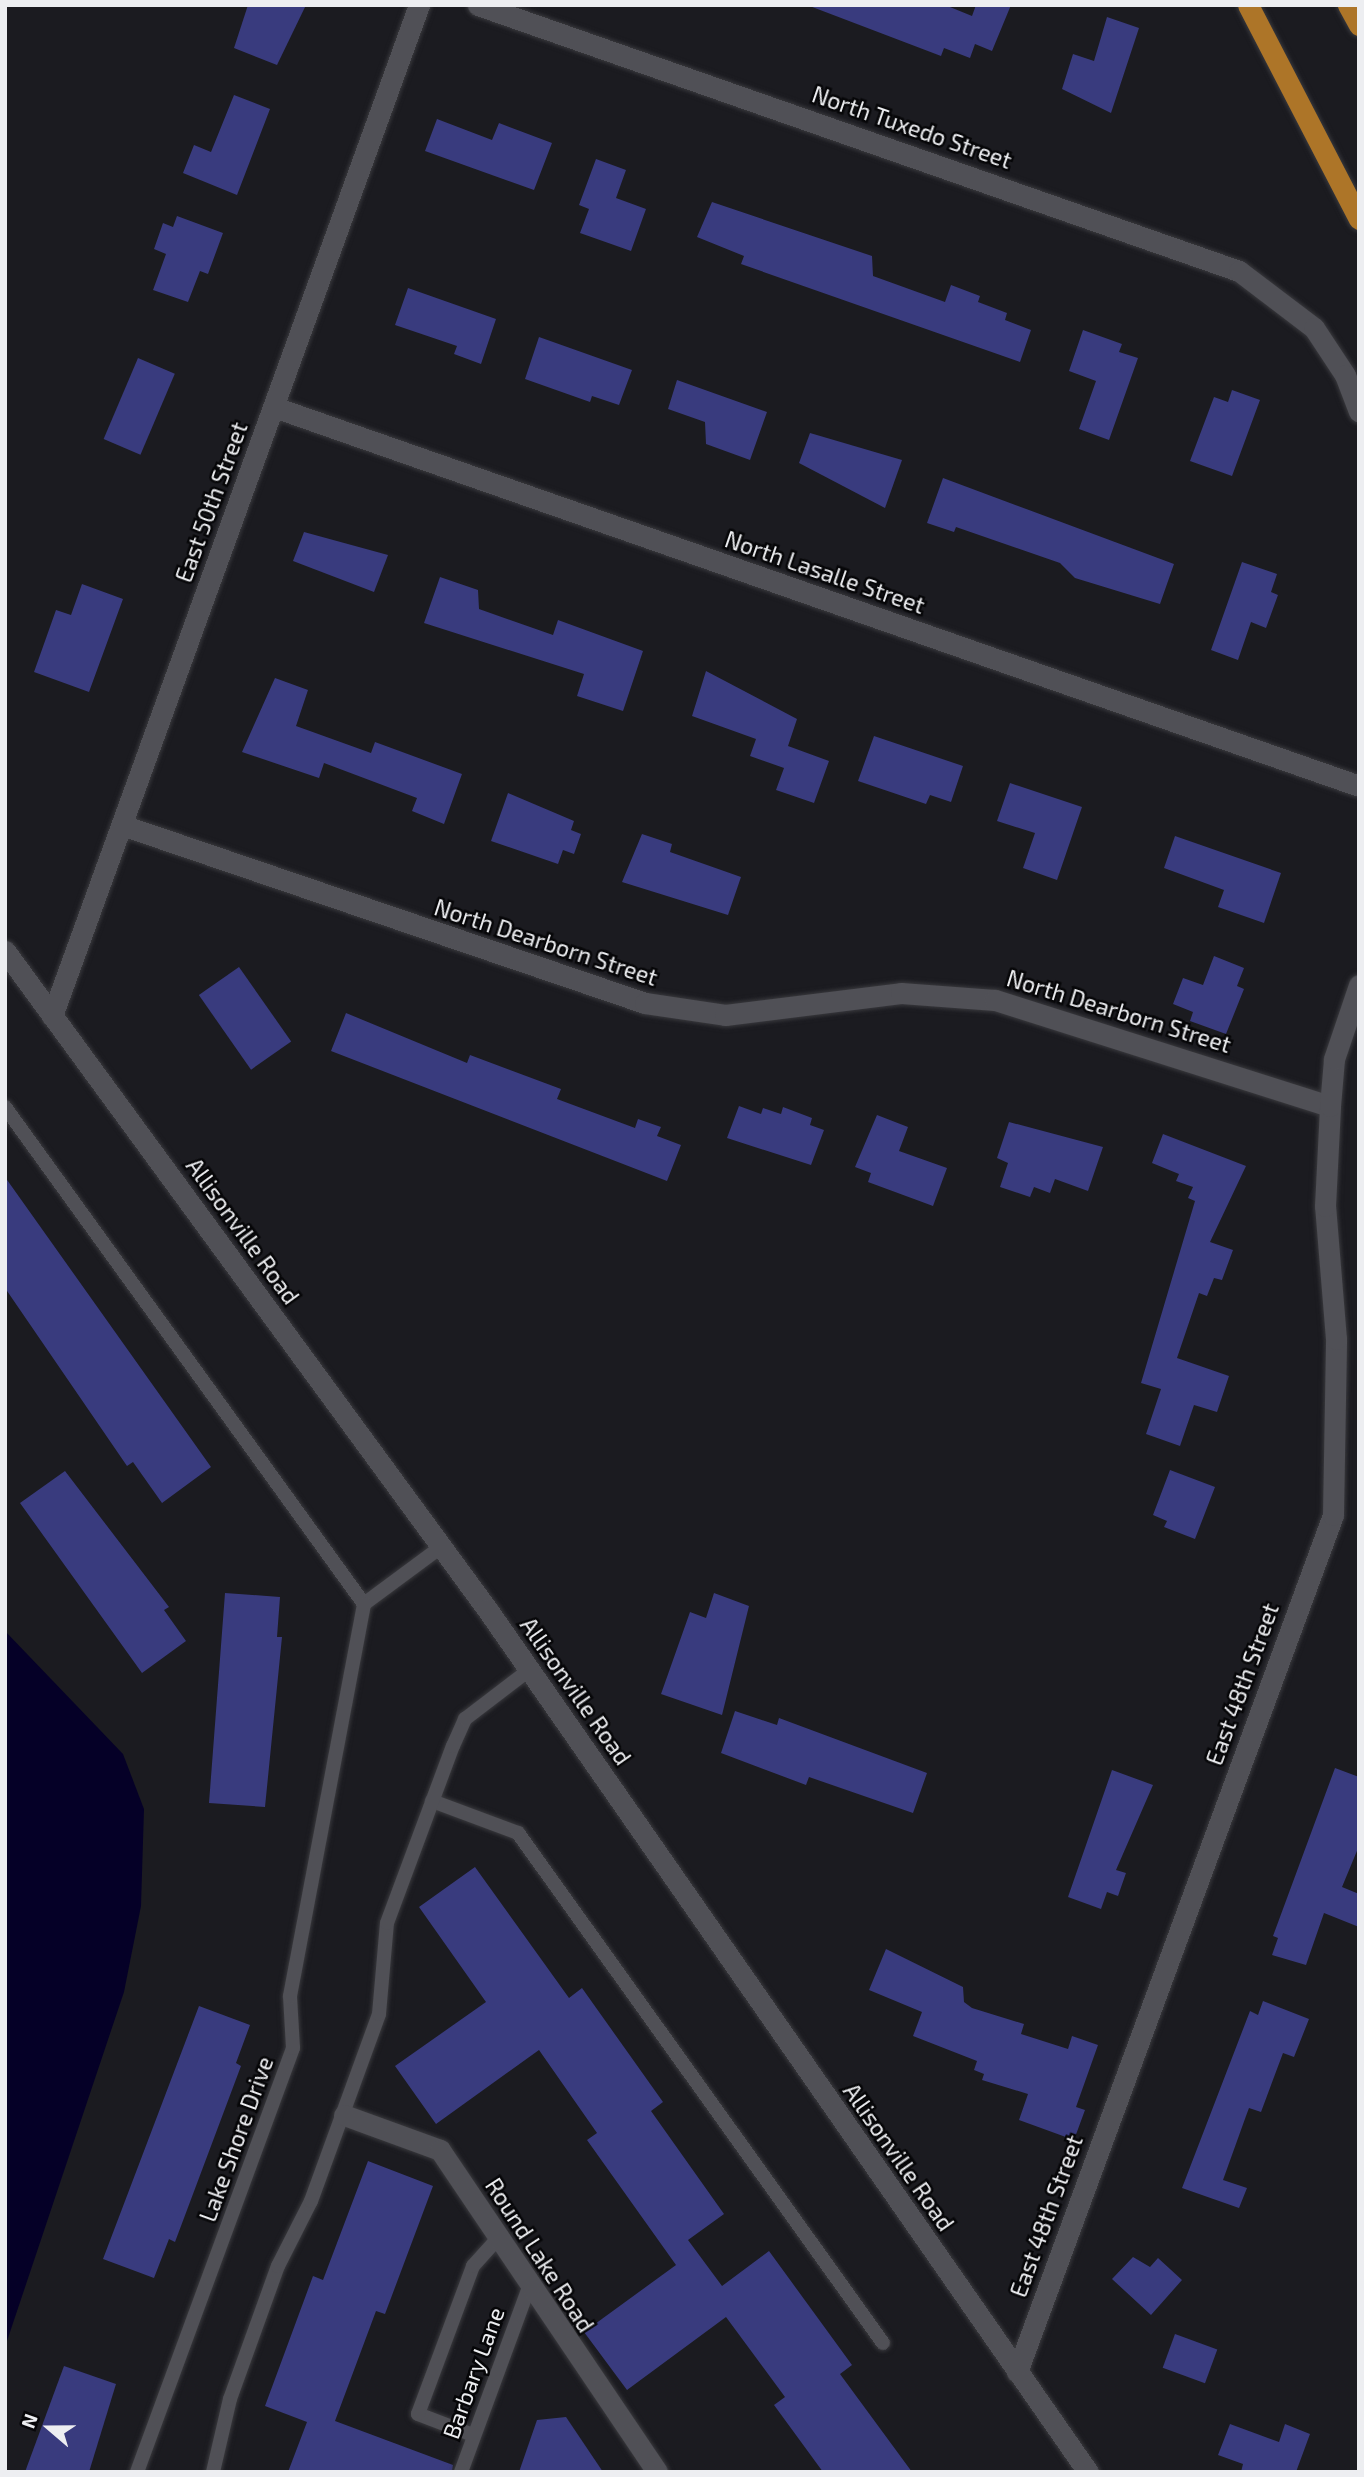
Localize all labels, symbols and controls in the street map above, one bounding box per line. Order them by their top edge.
street label: North Tuxedo Street [808,80,1016,174]
street label: East 50th Street [169,418,253,586]
street label: North Lasalle Street [721,525,929,619]
street label: North Dearborn Street [431,893,661,991]
street label: North Dearborn Street [1004,964,1234,1058]
street label: Allisonville Road [181,1153,305,1309]
street label: East 48th Street [1200,1599,1284,1769]
street label: Allisonville Road [515,1612,637,1770]
street label: Lake Shore Drive [193,2053,279,2225]
street label: Allisonville Road [838,2078,960,2236]
street label: East 48th Street [1004,2131,1088,2301]
street label: Round Lake Road [480,2173,600,2337]
street label: Barbary Lane [436,2303,510,2443]
north arrow [14,2393,84,2463]
text: N [16,2410,42,2431]

